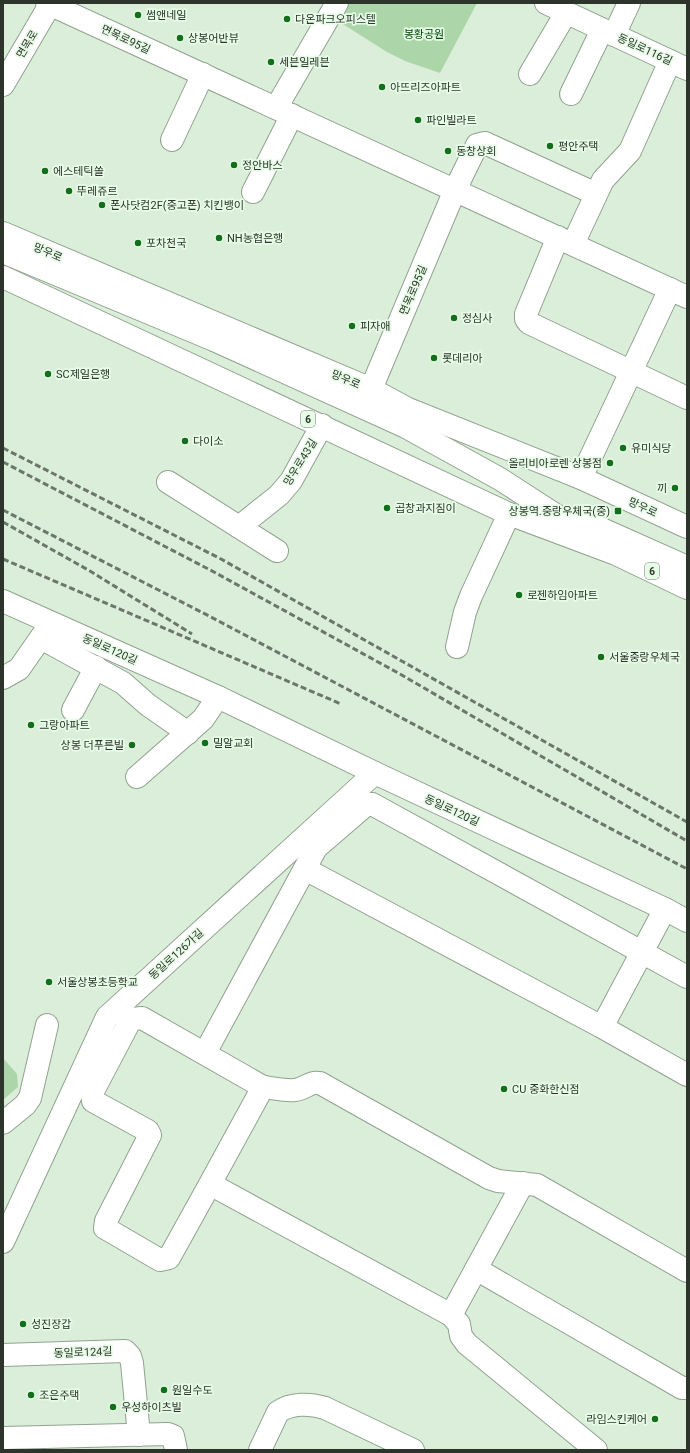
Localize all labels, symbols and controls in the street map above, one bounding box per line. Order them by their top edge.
place label: 썸앤네일 [146,9,186,22]
marker: 썸앤네일 [133,10,143,20]
place label: 다온파크오피스텔 [295,13,376,26]
marker: 다온파크오피스텔 [282,14,292,24]
street label: 면목로95길 [99,22,152,57]
street label: 면목로 [14,28,41,61]
park label: 봉황공원 [404,28,444,41]
street label: 동일로116길 [615,31,674,68]
place label: 상봉어반뷰 [188,32,239,45]
marker: 상봉어반뷰 [175,33,185,43]
place label: 세븐일레븐 [279,56,330,69]
marker: 세븐일레븐 [266,57,276,67]
place label: 아뜨리즈아파트 [390,81,461,94]
marker: 아뜨리즈아파트 [377,82,387,92]
place label: 파인빌라트 [426,114,477,127]
marker: 파인빌라트 [413,115,423,125]
place label: 평안주택 [558,140,598,153]
marker: 평안주택 [545,141,555,151]
place label: 동창상회 [456,145,496,158]
marker: 동창상회 [443,146,453,156]
place label: 정안바스 [242,159,282,172]
marker: 정안바스 [229,160,239,170]
place label: 에스테틱쏠 [53,165,104,178]
marker: 에스테틱쏠 [40,166,50,176]
place label: 뚜레쥬르 [77,185,117,198]
marker: 뚜레쥬르 [64,186,74,196]
place label: 폰사닷컴2F(중고폰) 치킨뱅이 [110,199,244,212]
marker: 폰사닷컴2F(중고폰) 치킨뱅이 [97,200,107,210]
place label: NH농협은행 [227,232,283,245]
marker: NH농협은행 [214,233,224,243]
place label: 포차천국 [146,237,186,250]
marker: 포차천국 [133,238,143,248]
street label: 망우로 [31,241,64,264]
street label: 면목로95길 [397,263,430,317]
place label: 정심사 [462,312,492,325]
marker: 정심사 [449,313,459,323]
place label: 피자애 [360,320,390,333]
marker: 피자애 [347,321,357,331]
place label: 롯데리아 [442,352,482,365]
marker: 롯데리아 [429,353,439,363]
place label: SC제일은행 [56,368,110,381]
street label: 망우로 [329,368,362,391]
marker: SC제일은행 [43,369,53,379]
road number: 6 [301,411,315,427]
place label: 다이소 [193,435,223,448]
marker: 다이소 [180,436,190,446]
street label: 망우로43길 [281,436,320,488]
place label: 유미식당 [631,442,671,455]
marker: 유미식당 [618,443,628,453]
place label: 올리비아로렌 상봉점 [508,457,602,470]
marker: 올리비아로렌 상봉점 [605,458,615,468]
place label: 끼 [657,482,667,495]
marker: 끼 [670,483,680,493]
street label: 망우로 [626,495,659,520]
place label: 곱창과지짐이 [395,502,456,515]
marker: 곱창과지짐이 [382,503,392,513]
place label: 상봉역.중랑우체국(중) [508,505,610,518]
marker: 상봉역.중랑우체국(중) [613,506,623,516]
road number: 6 [645,563,659,579]
place label: 로젠하임아파트 [527,589,598,602]
marker: 로젠하임아파트 [514,590,524,600]
street label: 동일로120길 [80,632,139,667]
place label: 서울중랑우체국 [609,651,680,664]
marker: 서울중랑우체국 [596,652,606,662]
place label: 그랑아파트 [39,719,90,732]
marker: 그랑아파트 [26,720,36,730]
place label: 밀알교회 [213,737,253,750]
marker: 밀알교회 [200,738,210,748]
place label: 상봉 더푸른빌 [61,739,124,752]
marker: 상봉 더푸른빌 [127,740,137,750]
street label: 동일로120길 [422,792,481,829]
street label: 동일로126가길 [146,926,206,982]
place label: 서울상봉초등학교 [57,976,138,989]
marker: 서울상봉초등학교 [44,977,54,987]
place label: CU 중화한신점 [512,1083,580,1096]
marker: CU 중화한신점 [499,1084,509,1094]
place label: 성진장갑 [31,1318,71,1331]
marker: 성진장갑 [18,1319,28,1329]
street label: 동일로124길 [53,1345,113,1360]
place label: 원일수도 [172,1384,212,1397]
marker: 원일수도 [159,1385,169,1395]
place label: 조은주택 [39,1389,79,1402]
marker: 조은주택 [26,1390,36,1400]
place label: 우성하이츠빌 [121,1401,182,1414]
marker: 우성하이츠빌 [108,1402,118,1412]
place label: 라임스킨케어 [586,1413,647,1426]
marker: 라임스킨케어 [650,1414,660,1424]

